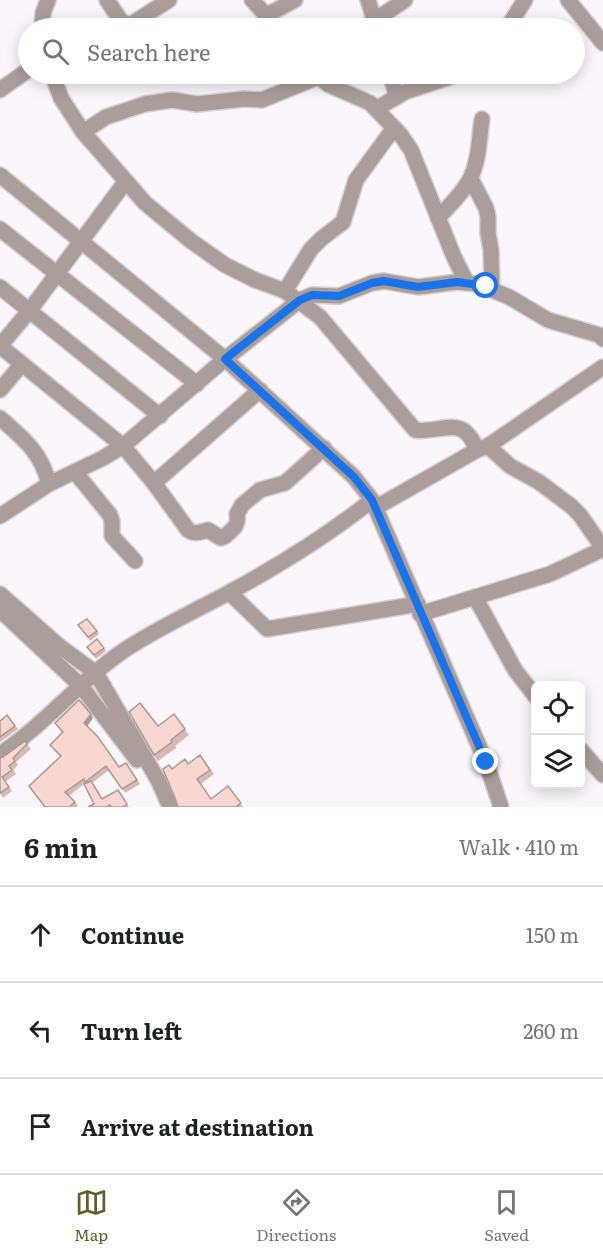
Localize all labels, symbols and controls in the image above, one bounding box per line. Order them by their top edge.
search box [18,18,585,84]
icon: search [39,35,72,68]
text: Search here [87,35,210,68]
route start [472,272,498,298]
map controls [531,681,585,789]
button: locate [531,681,585,735]
button: layers [531,735,585,789]
route end [472,748,498,774]
text: 6 min [24,827,98,866]
text: Walk · 410 m [459,831,579,861]
icon: ahead [24,918,57,951]
text: Continue [81,918,184,951]
text: 150 m [526,919,579,949]
icon: left [24,1014,57,1047]
text: Turn left [81,1014,182,1047]
text: 260 m [523,1015,579,1045]
icon: arrive [24,1110,57,1143]
text: Arrive at destination [81,1110,314,1143]
tab: Map [74,1186,108,1246]
tab: Directions [256,1186,336,1246]
tab: Saved [484,1186,529,1246]

